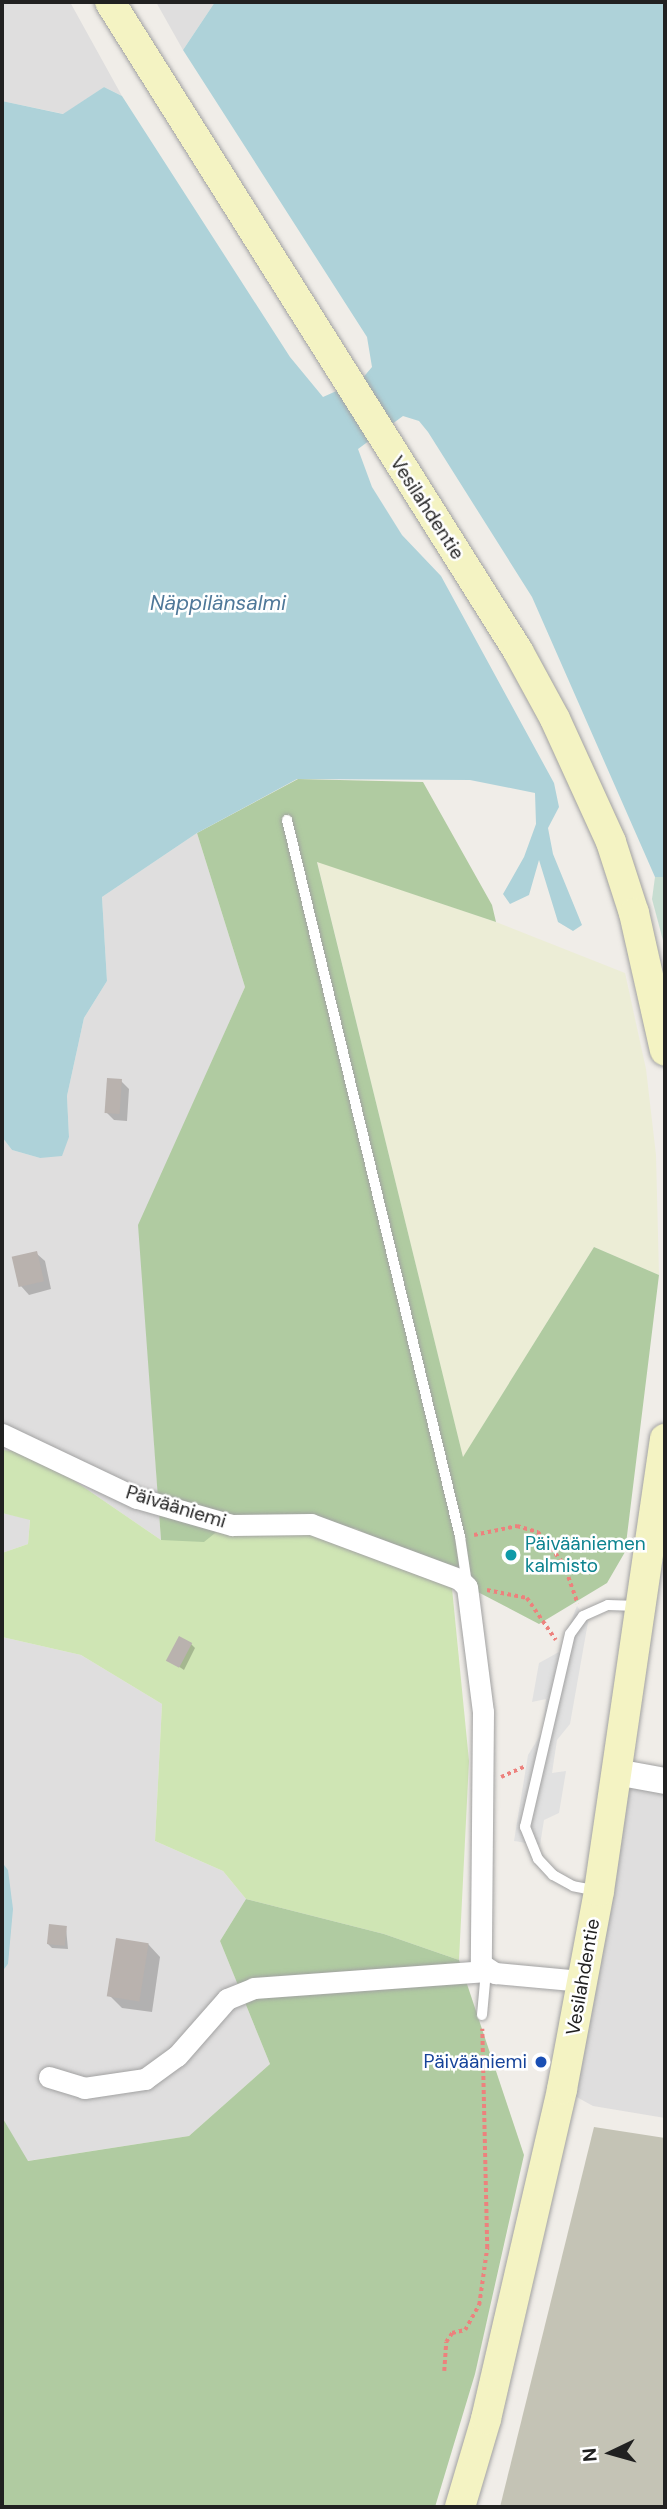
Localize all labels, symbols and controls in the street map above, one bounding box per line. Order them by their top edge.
street label: Vesilahdentie [385,452,469,564]
water label: Näppilänsalmi [150,590,286,616]
street label: Päivääniemi [123,1481,229,1533]
place label: Päivääniemen kalmisto [525,1533,646,1577]
marker: Päivääniemen kalmisto [503,1547,519,1563]
street label: Vesilahdentie [562,1917,604,2037]
place label: Päivääniemi [424,2051,527,2073]
marker: Päivääniemi [533,2054,549,2070]
north arrow [576,2418,646,2488]
text: N [577,2447,603,2463]

